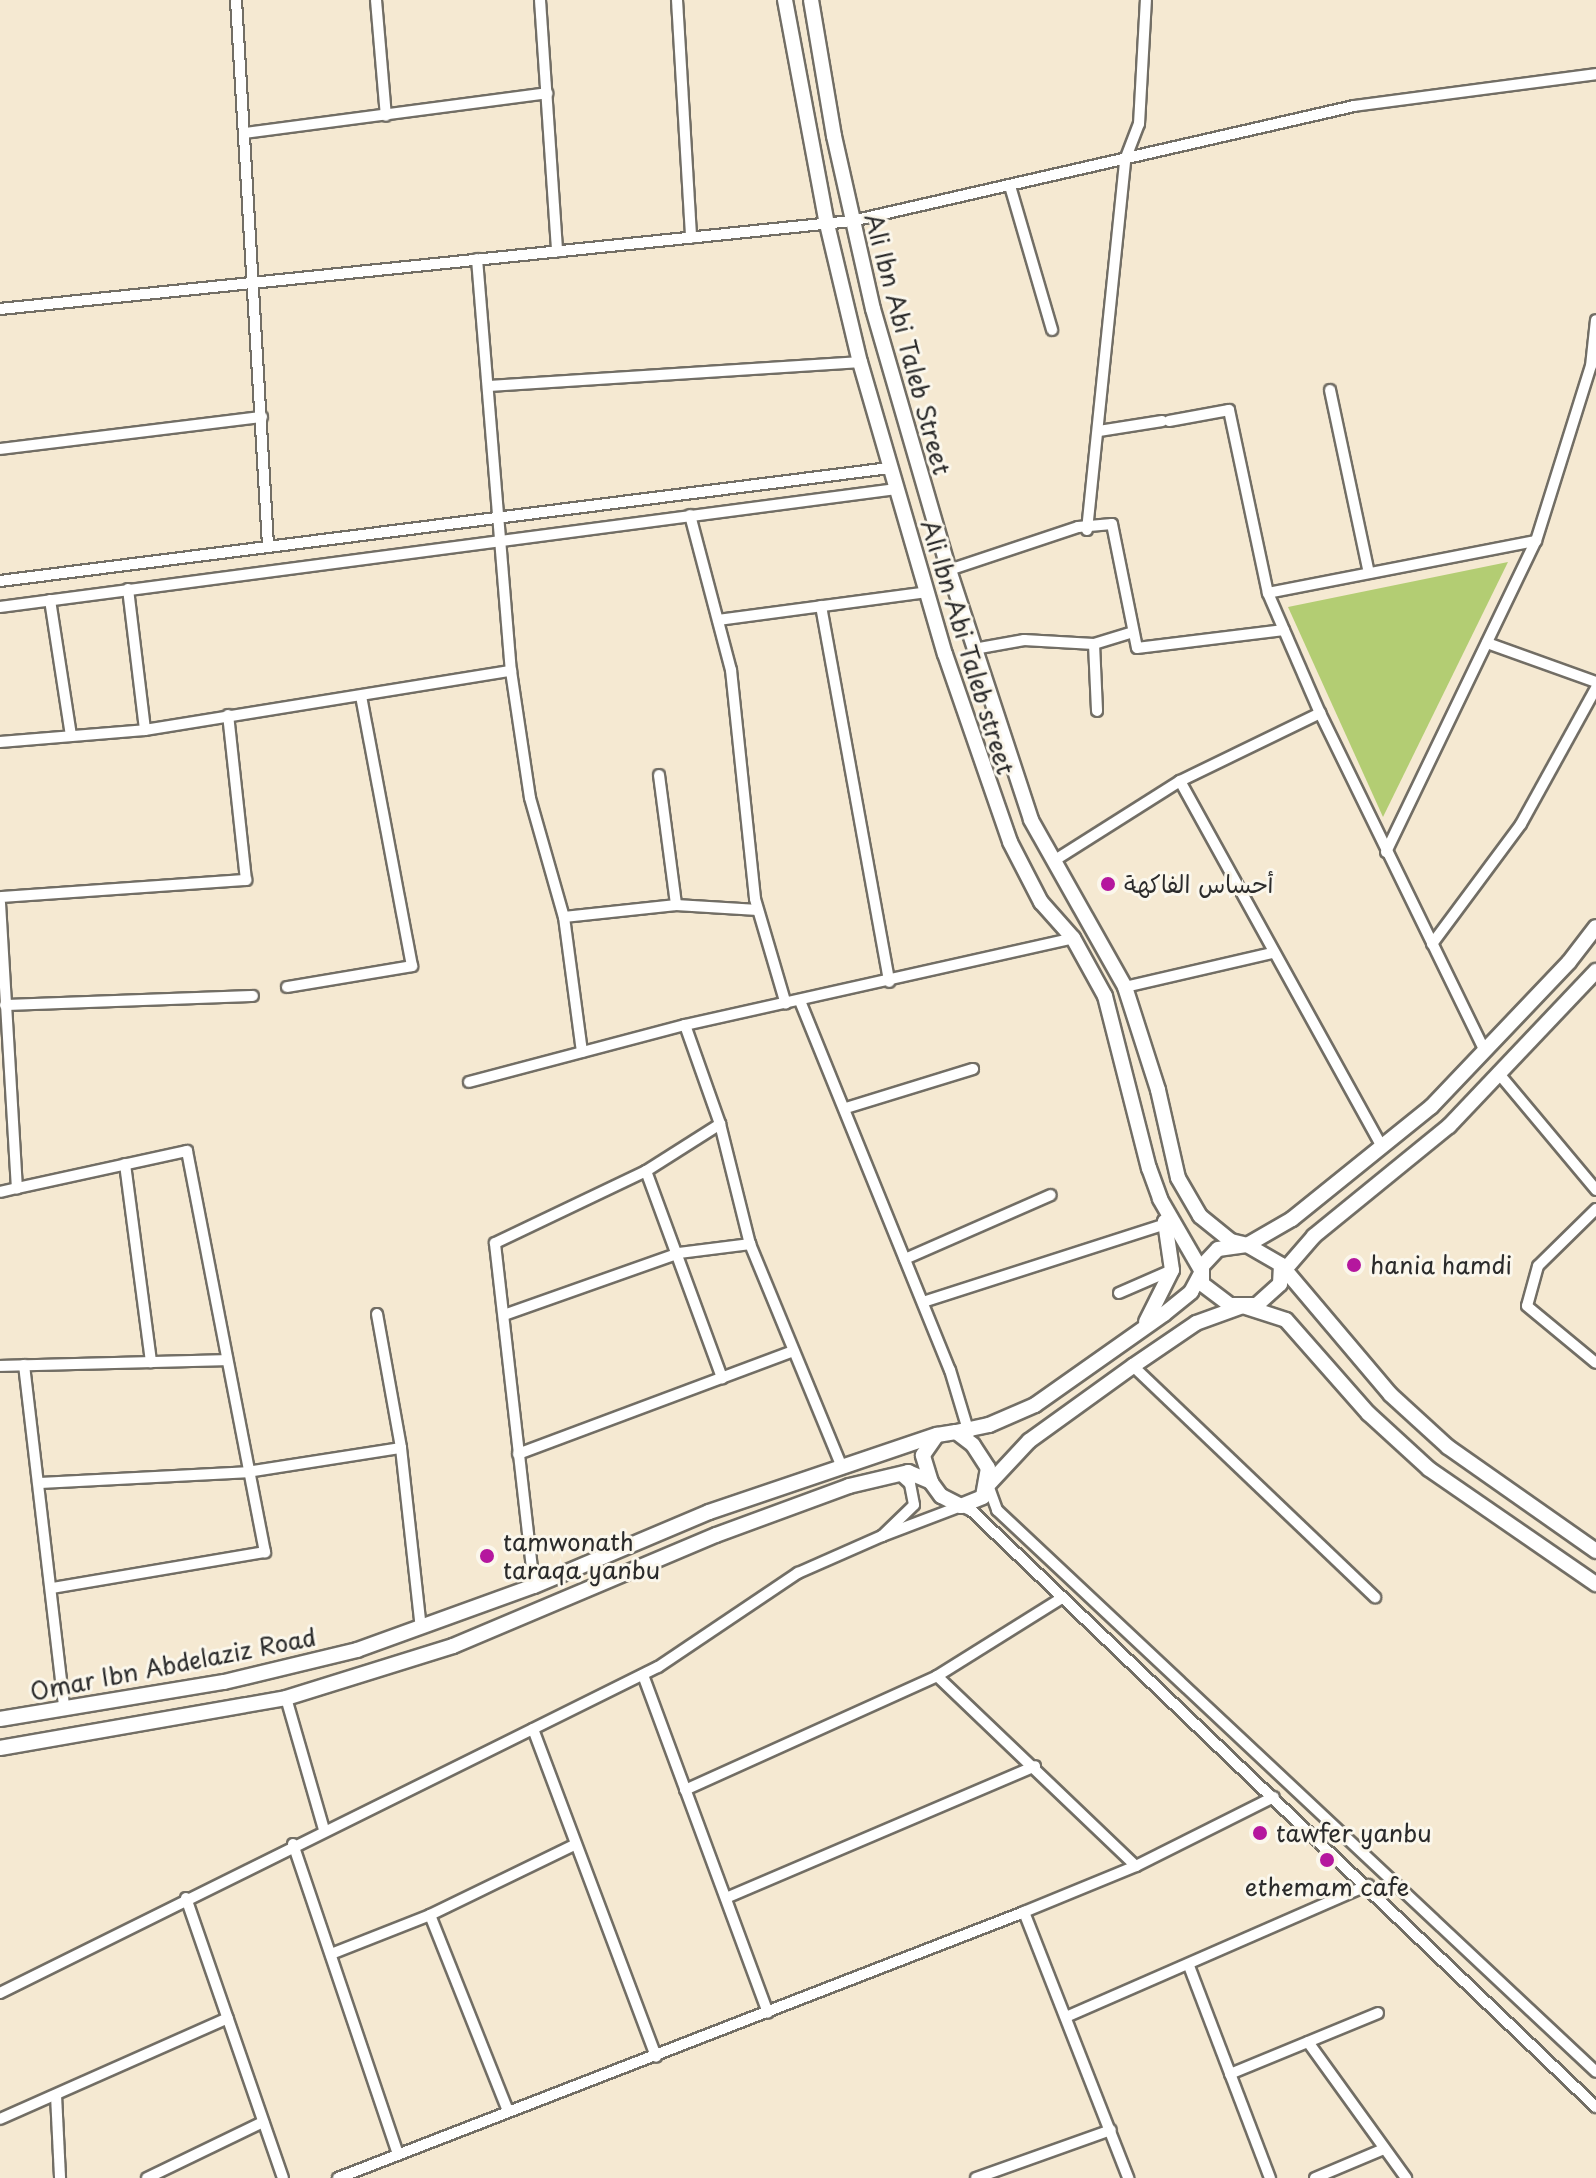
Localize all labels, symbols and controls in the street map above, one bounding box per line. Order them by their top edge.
street label: Ali Ibn Abi Taleb Street [859,210,957,478]
street label: Ali Ibn Abi Taleb street [915,516,1021,778]
place label: أحساس الفاكهة [1124,870,1273,898]
marker: أحساس الفاكهة [1099,875,1117,893]
place label: hania hamdi [1370,1251,1513,1279]
marker: hania hamdi [1345,1256,1363,1274]
place label: tamwonath taraqa yanbu [503,1528,659,1584]
marker: tamwonath taraqa yanbu [478,1547,496,1565]
street label: Omar Ibn Abdelaziz Road [27,1622,319,1706]
place label: tawfer yanbu [1276,1819,1430,1847]
marker: tawfer yanbu [1251,1824,1269,1842]
marker: ethemam cafe [1318,1851,1336,1869]
place label: ethemam cafe [1246,1873,1408,1901]

